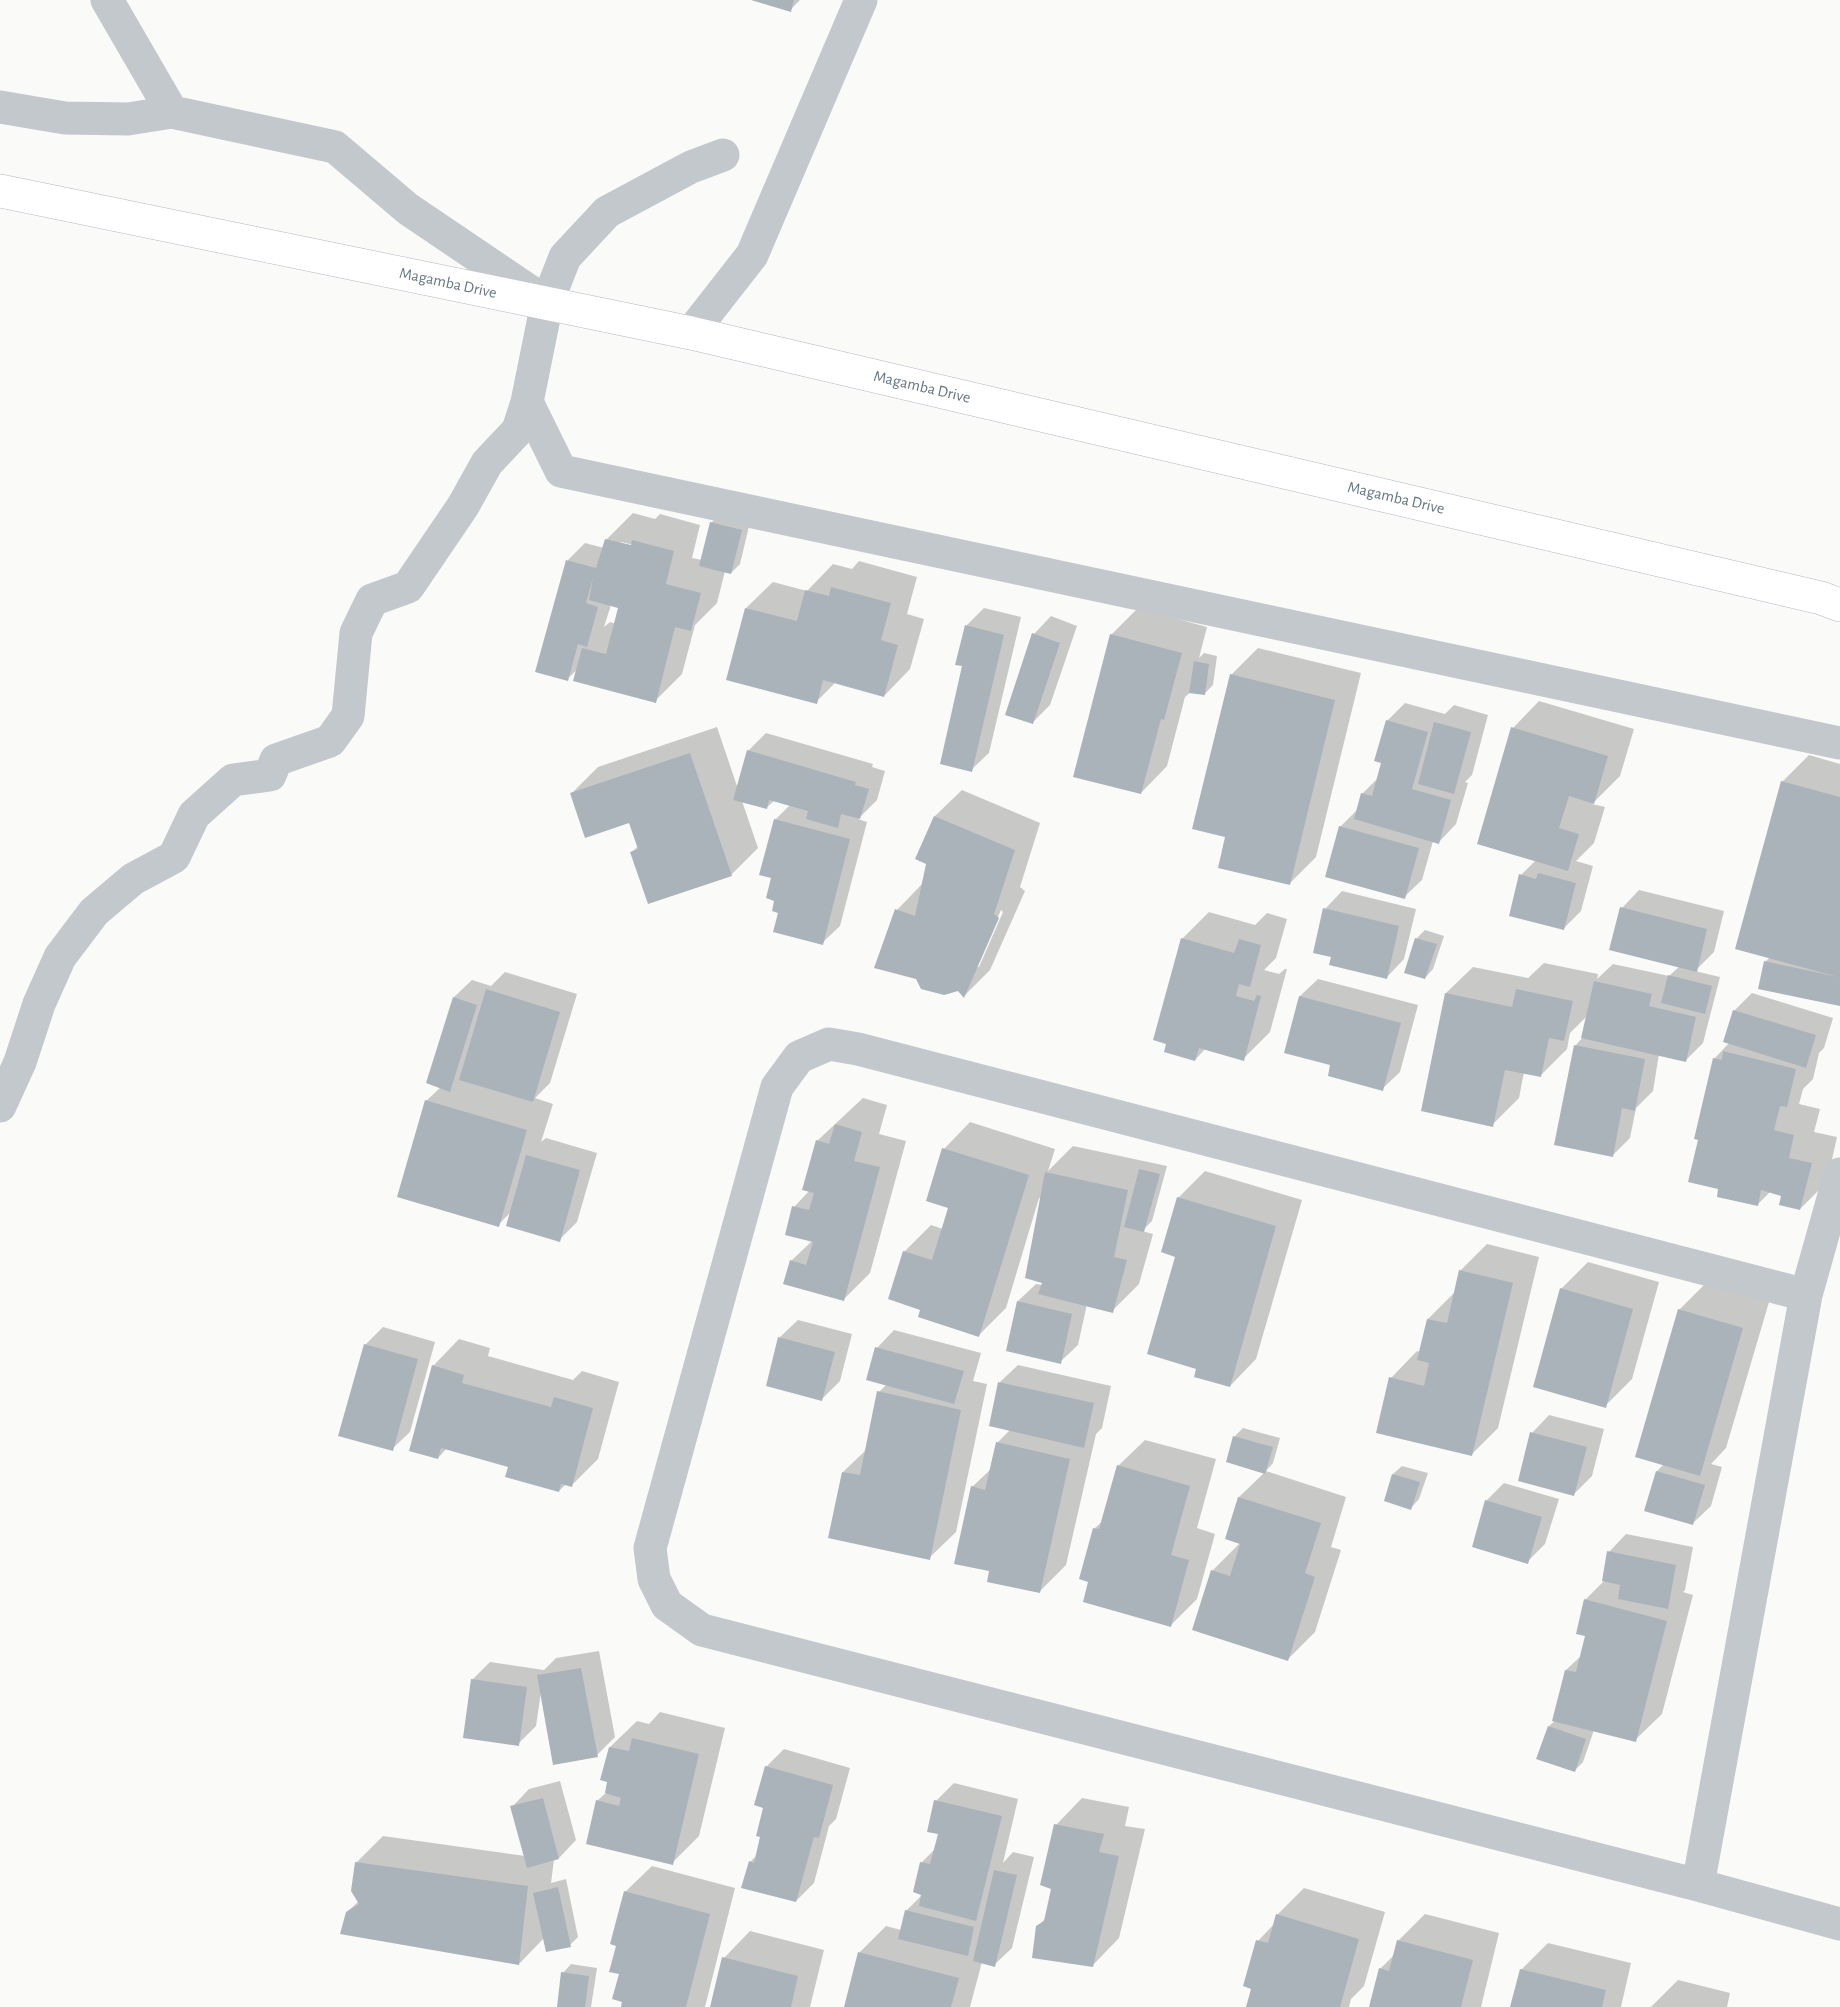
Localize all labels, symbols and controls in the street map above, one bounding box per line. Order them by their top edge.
street label: Magamba Drive [398,263,498,303]
street label: Magamba Drive [872,367,972,407]
street label: Magamba Drive [1346,478,1446,518]

